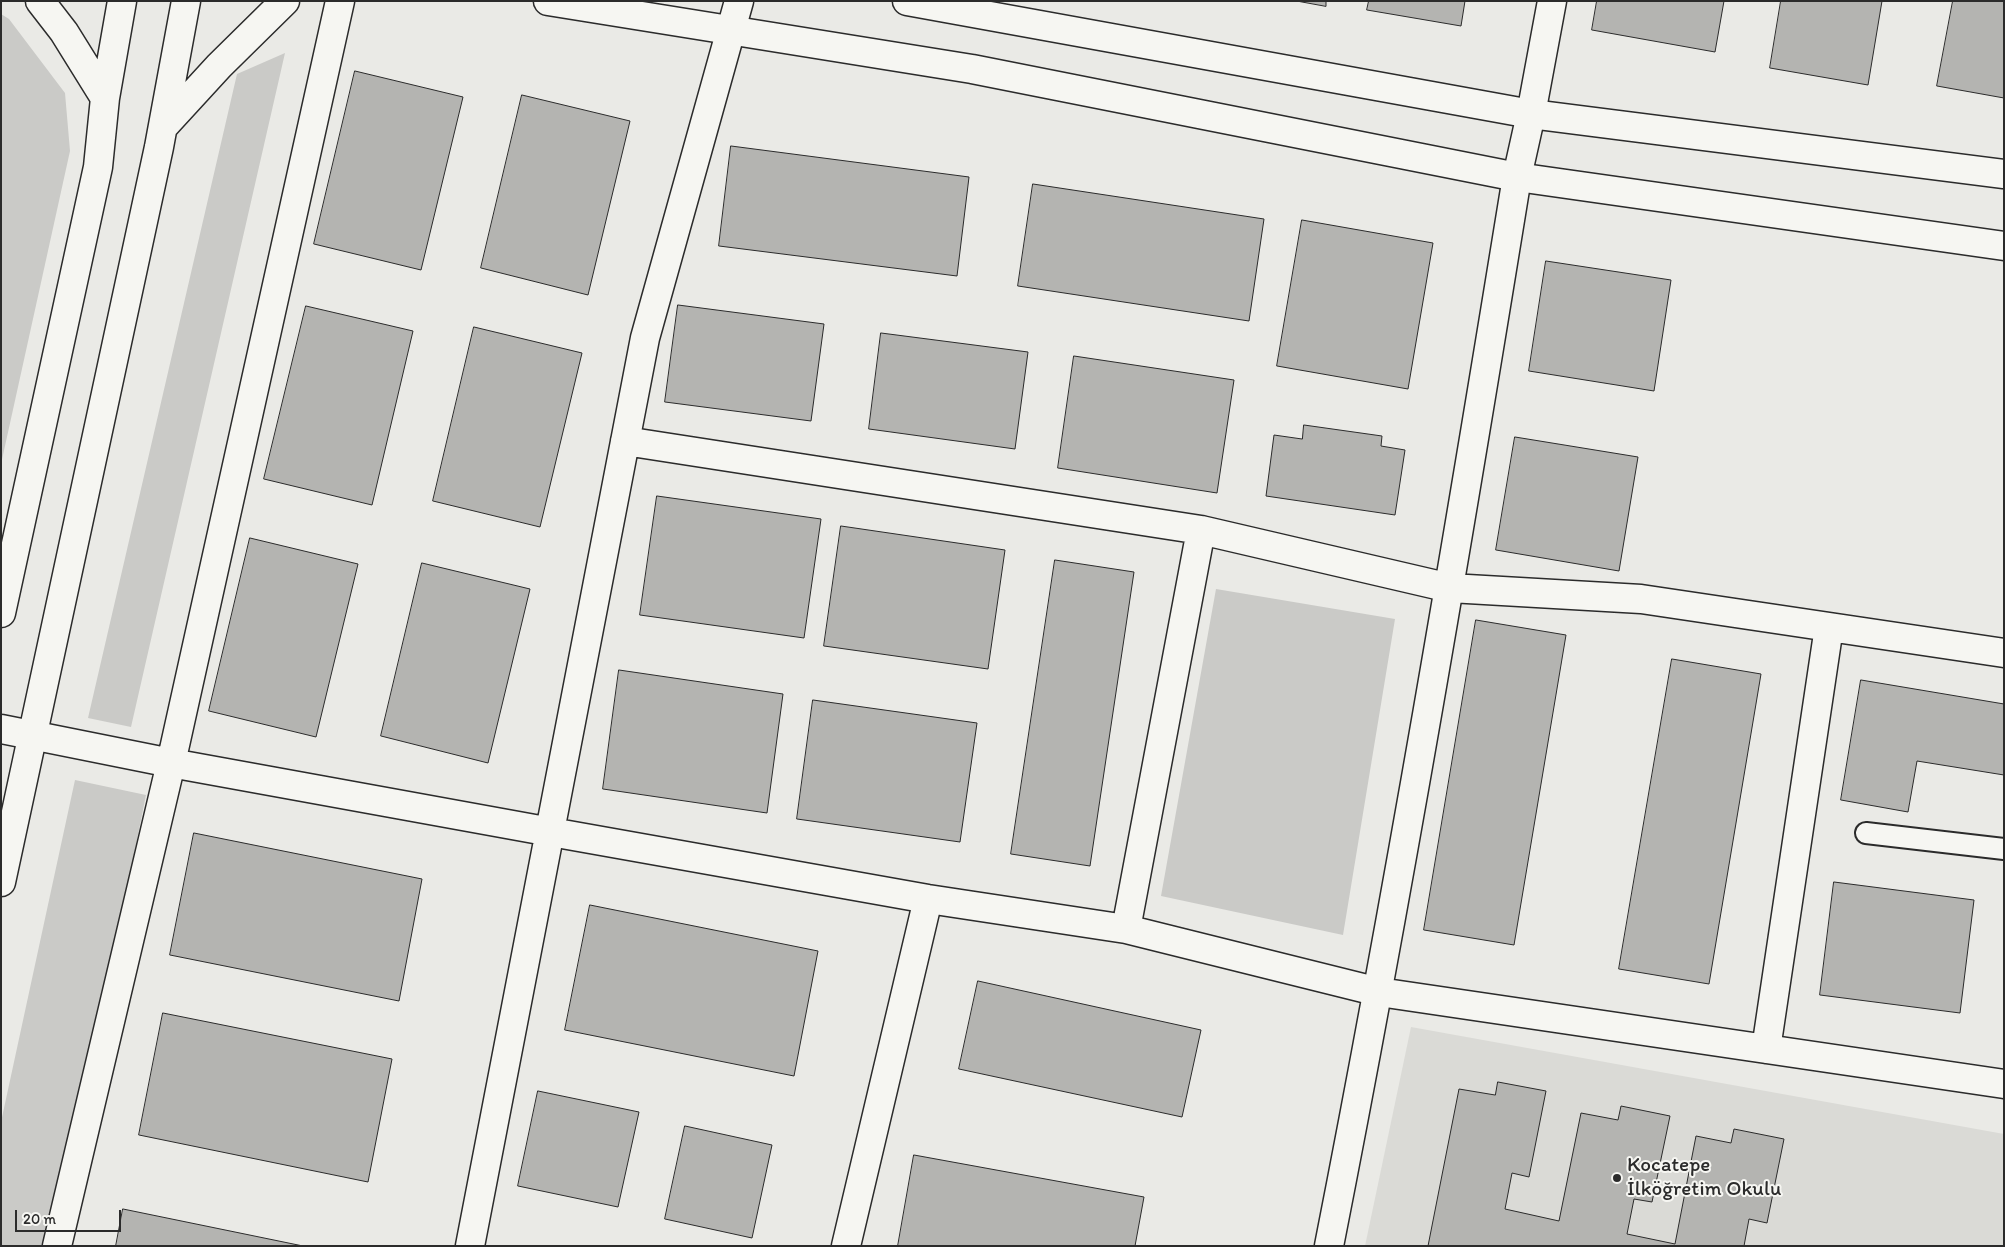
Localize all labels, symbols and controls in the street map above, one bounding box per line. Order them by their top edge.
place label: Kocatepe İlköğretim Okulu [1627,1153,1781,1203]
marker: Kocatepe İlköğretim Okulu [1611,1172,1623,1184]
scale bar [18,1200,124,1232]
text: 20 m [23,1210,56,1228]

